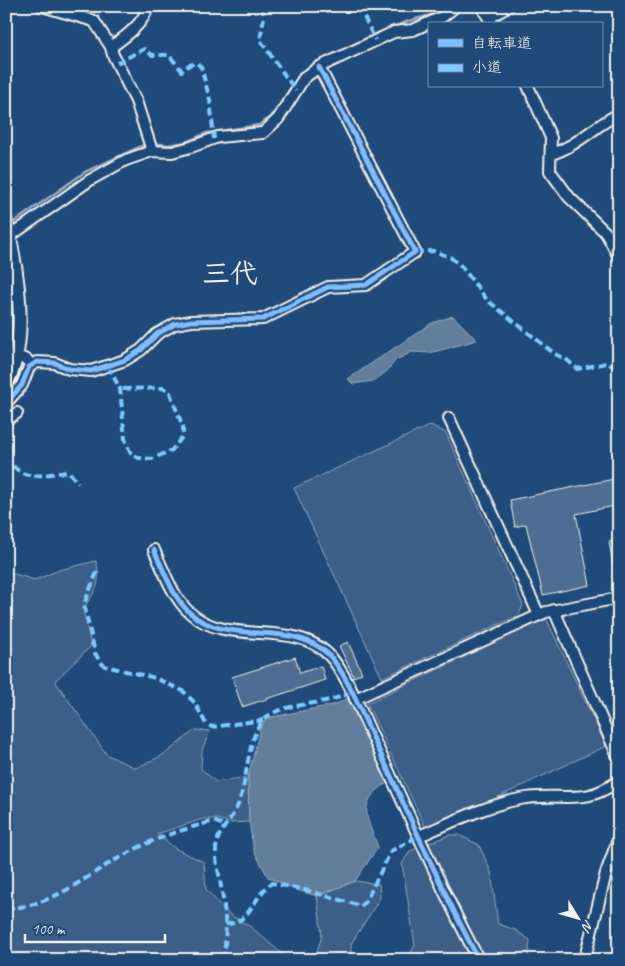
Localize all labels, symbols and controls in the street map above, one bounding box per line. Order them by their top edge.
legend [428,22,602,88]
text: 自転車道 [472,34,532,53]
text: 小道 [472,58,502,77]
district label: 三代 [202,256,258,291]
north arrow [552,894,602,944]
scale bar [25,911,165,943]
text: N [577,917,597,936]
text: 100 m [32,920,66,939]

